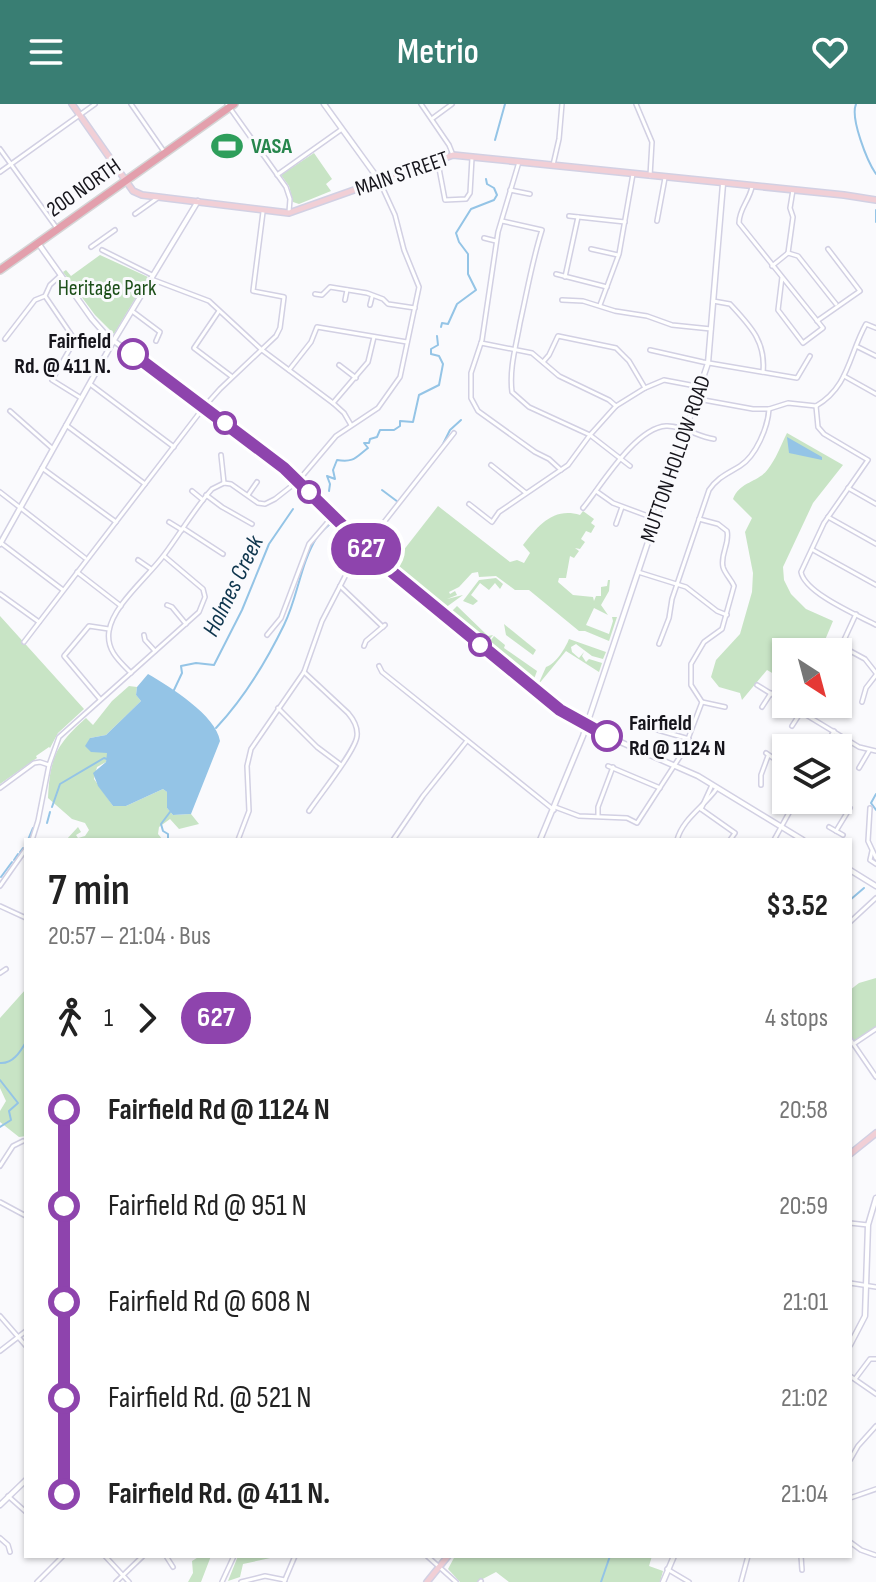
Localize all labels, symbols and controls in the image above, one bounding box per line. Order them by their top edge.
icon: menu [24,30,68,74]
icon: heart [808,30,852,74]
text: Metrio [397,31,479,74]
sports icon: VASA [210,129,244,163]
place label: VASA [251,133,292,160]
street label: MAIN STREET [352,145,452,203]
street label: 200 NORTH [42,153,126,223]
park label: Heritage Park [58,275,157,302]
place label: Fairfield Rd. @ 411 N. [14,328,111,380]
marker: Fairfield Rd. @ 411 N. [118,339,148,369]
street label: MUTTON HOLLOW ROAD [635,372,717,546]
unlabelled marker [214,412,236,434]
unlabelled marker [298,481,320,503]
line badge: 627 [320,523,412,575]
water label: Holmes Creek [196,530,270,641]
text: 627 [347,532,385,565]
unlabelled marker [469,634,491,656]
north arrow [772,638,852,718]
map controls [772,638,852,814]
place label: Fairfield Rd @ 1124 N [629,710,725,762]
marker: Fairfield Rd @ 1124 N [592,721,622,751]
button: layers [772,734,852,814]
text: 7 min [48,864,130,917]
text: $3.52 [766,888,828,924]
text: 20:57 – 21:04 · Bus [48,921,211,952]
icon: walk [48,996,92,1040]
icon: forward [125,996,169,1040]
text: 627 [197,1001,235,1034]
text: 1 [104,1003,113,1034]
text: 4 stops [765,1003,828,1034]
text: Fairfield Rd @ 1124 N [108,1092,330,1128]
text: 20:58 [779,1095,828,1126]
text: Fairfield Rd @ 951 N [108,1188,307,1224]
text: 20:59 [779,1191,828,1222]
text: Fairfield Rd @ 608 N [108,1284,311,1320]
text: 21:01 [783,1287,828,1318]
text: Fairfield Rd. @ 521 N [108,1380,312,1416]
text: 21:02 [781,1383,828,1414]
text: Fairfield Rd. @ 411 N. [108,1476,330,1512]
text: 21:04 [781,1479,828,1510]

